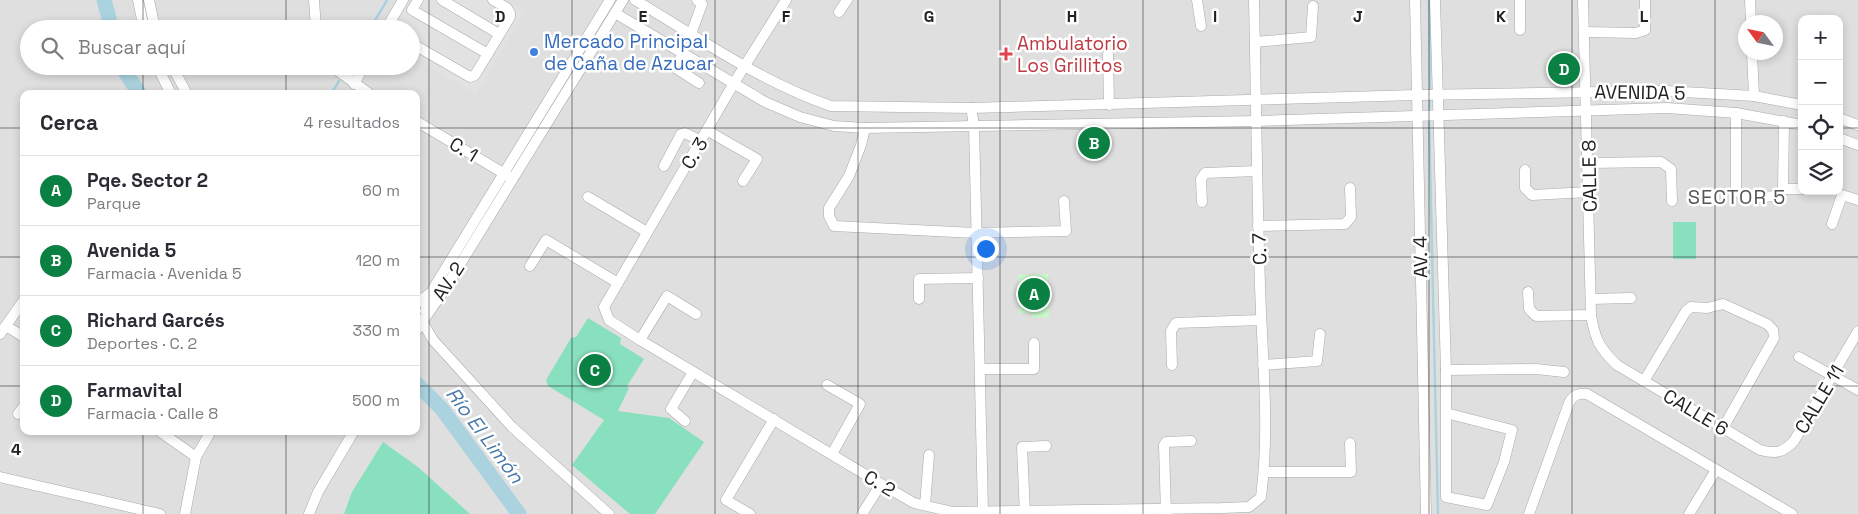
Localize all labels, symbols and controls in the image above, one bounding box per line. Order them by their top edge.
text: D [495,6,505,27]
text: E [639,6,648,27]
text: F [782,6,791,27]
text: G [924,6,934,27]
text: H [1067,6,1077,27]
text: I [1213,6,1217,27]
text: J [1353,6,1363,27]
text: K [1496,6,1506,27]
text: L [1640,6,1649,27]
north arrow [1738,15,1783,60]
map controls [1798,15,1843,195]
button: + [1798,15,1843,60]
search box [20,20,420,75]
place label: Mercado Principal de Caña de Azucar [544,29,714,76]
place label: Ambulatorio Los Grillitos [1017,31,1128,78]
icon: search [38,34,66,62]
text: Buscar aquí [78,35,186,60]
marker: Mercado Principal de Caña de Azucar [528,46,540,58]
marker: Ambulatorio Los Grillitos [999,47,1013,61]
pin: D [1548,50,1580,88]
button: − [1798,60,1843,105]
street label: AVENIDA 5 [1594,79,1686,106]
button: locate [1798,105,1843,150]
text: Cerca [40,109,98,136]
text: 4 resultados [304,112,400,133]
pin: B [1078,124,1110,162]
street label: C. 1 [445,131,483,168]
street label: C. 3 [675,133,714,174]
street label: CALLE 8 [1576,140,1603,212]
button: layers [1798,150,1843,195]
text: Pqe. Sector 2 [87,168,208,193]
text: A [51,180,61,201]
text: 60 m [362,180,400,201]
district label: SECTOR 5 [1688,184,1786,210]
text: Parque [87,193,141,214]
street label: C. 7 [1246,232,1273,265]
your location [973,236,999,262]
street label: AV. 4 [1408,236,1433,278]
text: Avenida 5 [87,238,176,263]
text: B [51,250,61,271]
text: 120 m [356,250,400,271]
street label: AV. 2 [427,257,470,306]
text: Farmacia · Avenida 5 [87,263,242,284]
pin: A [1018,275,1050,313]
text: Richard Garcés [87,308,225,333]
text: C [51,320,61,341]
text: 330 m [353,320,400,341]
text: Deportes · C. 2 [87,333,197,354]
pin: C [579,351,611,389]
street label: CALLE 11 [1789,360,1850,438]
text: Farmavital [87,378,182,403]
water label: Río El Limón [440,382,530,489]
street label: CALLE 6 [1658,383,1733,442]
text: D [51,390,61,411]
text: 500 m [352,390,400,411]
text: Farmacia · Calle 8 [87,403,218,424]
text: 4 [11,439,21,460]
street label: C. 2 [859,464,900,503]

